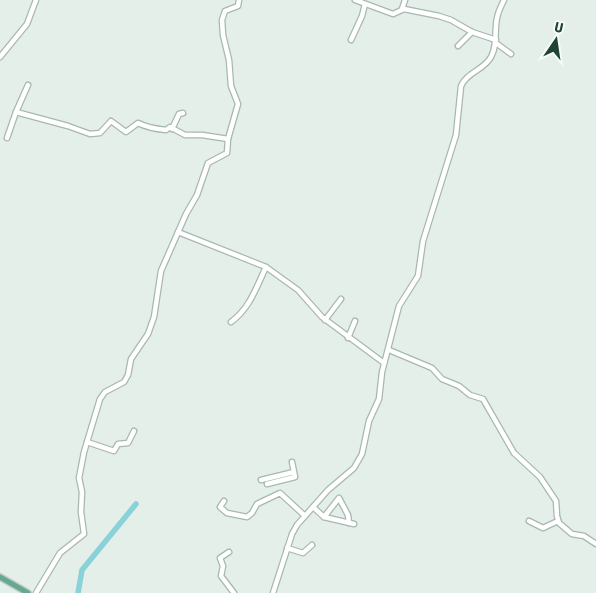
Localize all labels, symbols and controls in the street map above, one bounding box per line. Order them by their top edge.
north arrow [531,15,581,65]
text: U [553,19,565,36]

